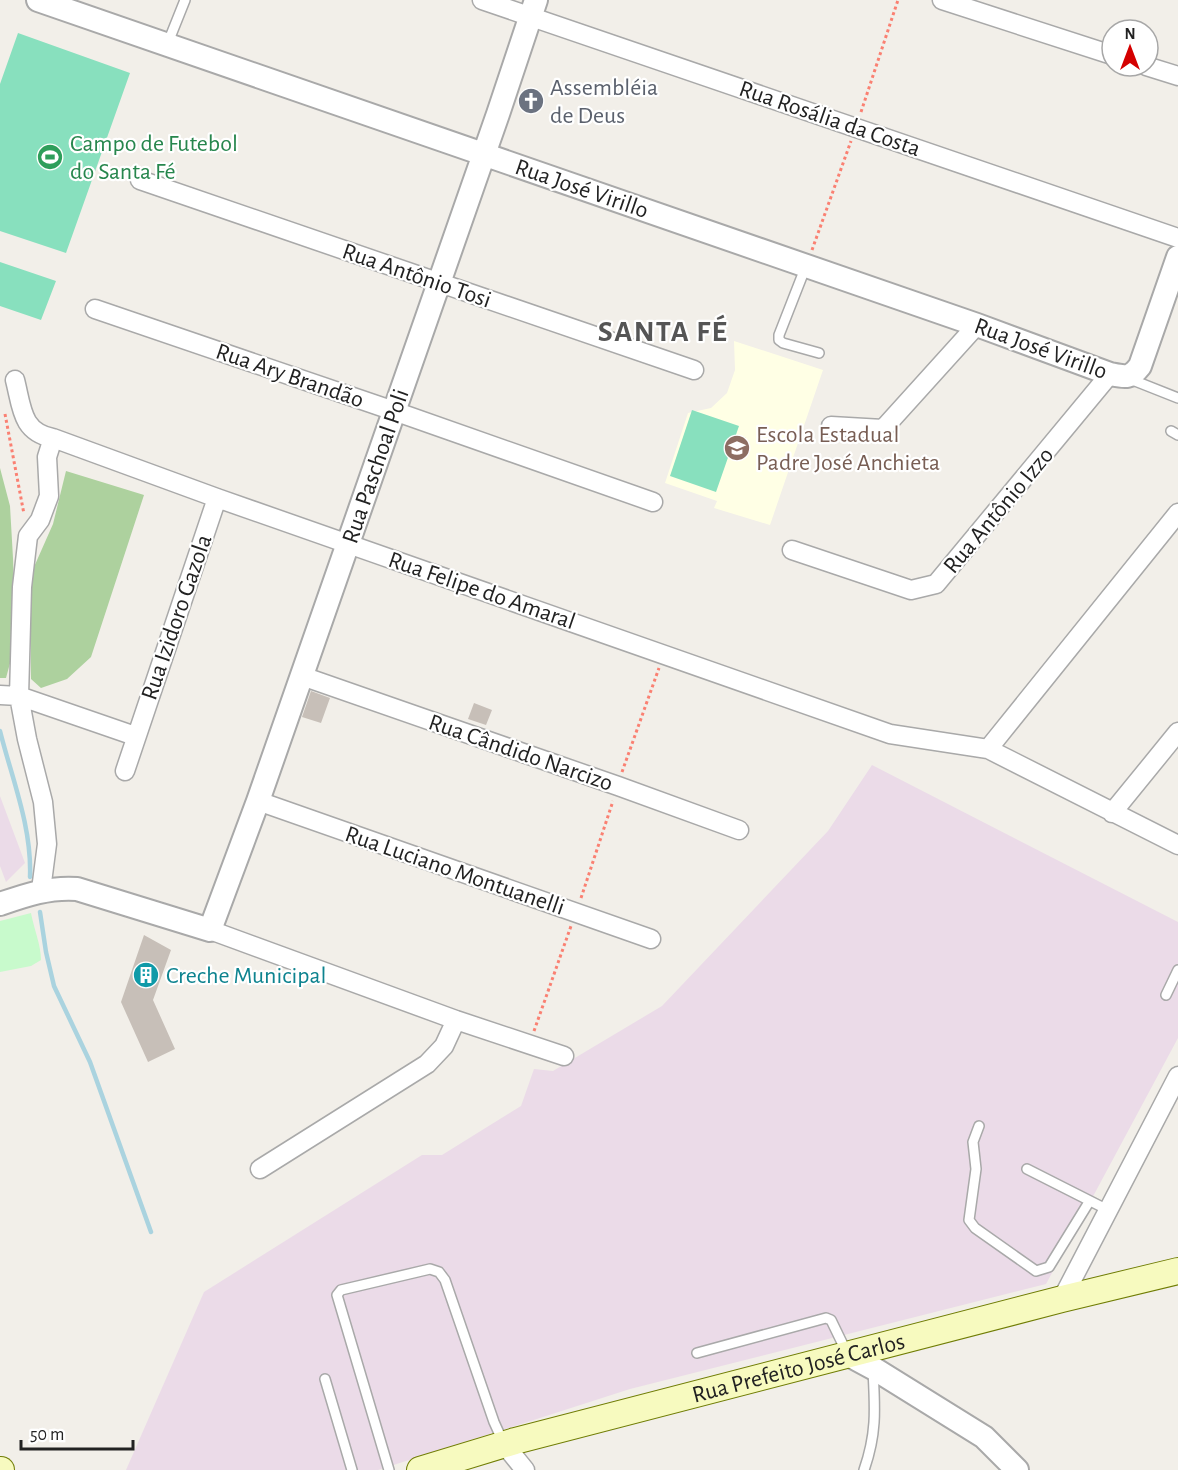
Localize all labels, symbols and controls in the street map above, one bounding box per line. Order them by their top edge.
north arrow [1100,18,1160,78]
text: N [1124,26,1136,42]
place label: Assembléia de Deus [550,76,658,128]
street label: Rua Rosália da Costa [736,77,923,161]
church icon: Assembléia de Deus [516,86,546,116]
place label: Campo de Futebol do Santa Fé [70,132,238,184]
sports icon: Campo de Futebol do Santa Fé [35,142,65,172]
street label: Rua José Virillo [512,155,651,223]
street label: Rua Antônio Tosi [339,239,494,313]
district label: SANTA FÉ [598,314,728,347]
street label: Rua José Virillo [971,314,1110,384]
street label: Rua Ary Brandão [213,339,367,412]
street label: Rua Paschoal Poli [338,386,414,547]
place label: Escola Estadual Padre José Anchieta [756,423,940,475]
school or university icon: Escola Estadual Padre José Anchieta [722,433,752,463]
street label: Rua Antônio Izzo [939,443,1058,578]
street label: Rua Izidoro Gazola [137,531,217,703]
street label: Rua Felipe do Amaral [385,548,578,634]
street label: Rua Cândido Narcizo [425,710,616,796]
street label: Rua Luciano Montuanelli [342,822,568,920]
building icon: Creche Municipal [131,960,161,990]
place label: Creche Municipal [166,964,326,988]
street label: Rua Prefeito José Carlos [690,1329,907,1407]
scale bar [21,1413,134,1451]
text: 50 m [30,1426,64,1444]

